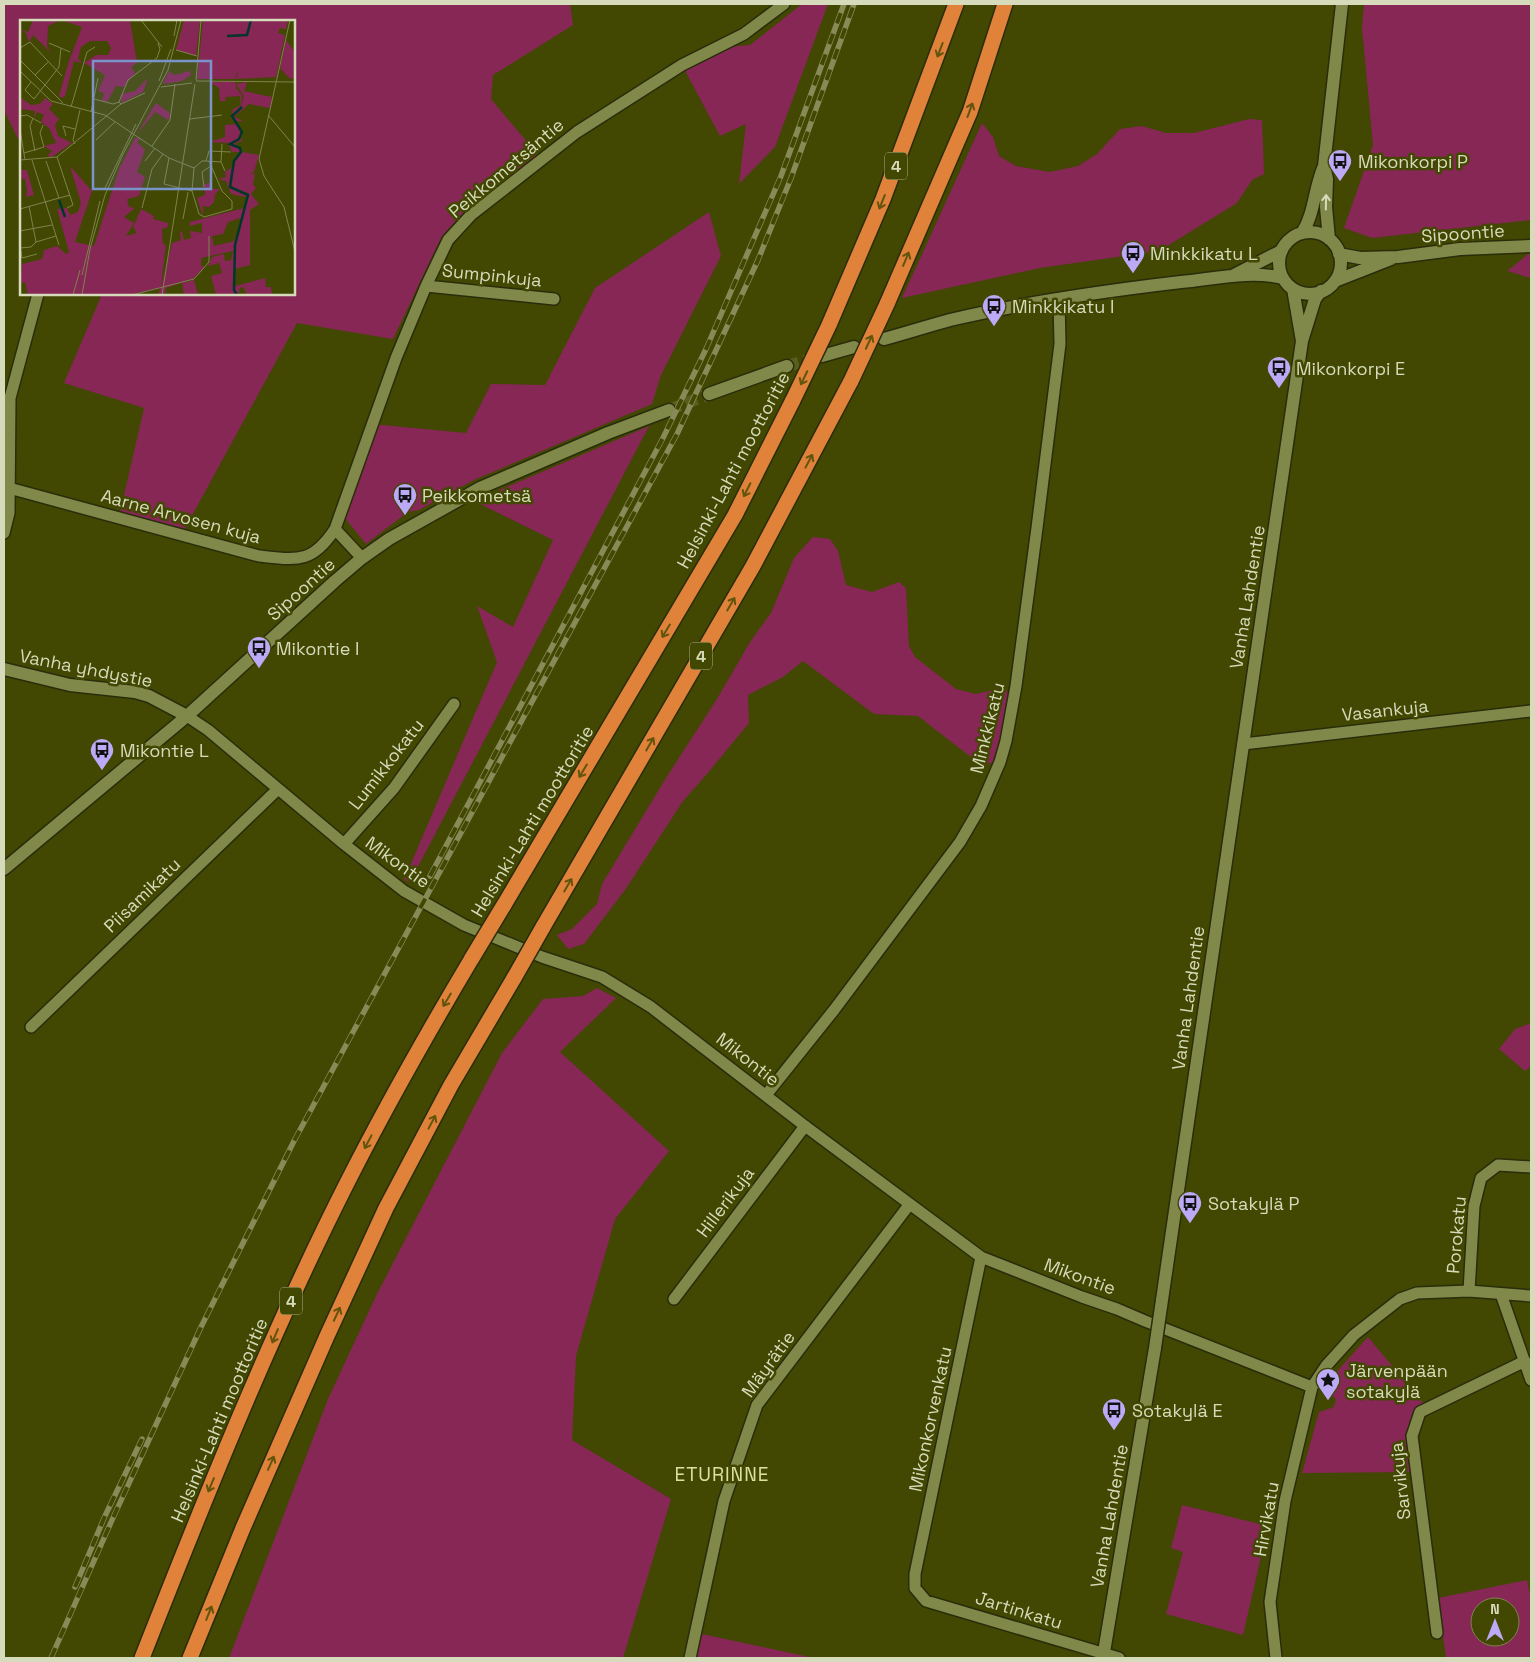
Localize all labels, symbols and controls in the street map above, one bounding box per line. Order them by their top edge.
inset map [20,20,295,295]
one-way arrow [935,41,944,57]
one-way arrow [966,102,975,118]
street label: Peikkometsäntie [444,113,568,223]
bus stop icon: Mikonkorpi P [1327,148,1353,182]
place label: Mikonkorpi P [1358,150,1468,173]
road number: 4 [885,153,907,180]
one-way arrow [877,193,886,209]
one-way arrow [1322,195,1331,211]
street label: Sipoontie [1421,219,1505,247]
bus stop icon: Minkkikatu L [1120,240,1146,274]
place label: Minkkikatu L [1150,242,1258,265]
one-way arrow [902,252,912,267]
street label: Sumpinkuja [441,258,543,292]
bus stop icon: Minkkikatu I [981,293,1007,327]
place label: Minkkikatu I [1012,295,1114,318]
one-way arrow [865,335,875,350]
bus stop icon: Mikonkorpi E [1266,355,1292,389]
place label: Mikonkorpi E [1296,357,1405,380]
street label: Helsinki-Lahti moottoritie [671,368,795,572]
one-way arrow [799,371,809,386]
one-way arrow [805,454,814,469]
bus stop icon: Peikkometsä [392,482,418,516]
one-way arrow [742,483,752,498]
street label: Aarne Arvosen kuja [99,484,263,548]
place label: Peikkometsä [422,484,531,507]
street label: Vanha Lahdentie [1224,523,1270,671]
street label: Sipoontie [262,553,340,625]
one-way arrow [727,597,737,612]
one-way arrow [661,623,671,638]
bus stop icon: Mikontie I [246,635,272,669]
place label: Mikontie I [276,637,359,660]
road number: 4 [690,642,712,669]
street label: Vanha yhdystie [17,644,155,692]
street label: Minkkikatu [965,680,1009,776]
street label: Vasankuja [1340,694,1430,726]
street label: Lumikkokatu [343,714,429,814]
street label: Helsinki-Lahti moottoritie [466,721,598,921]
bus stop icon: Mikontie L [89,737,115,771]
one-way arrow [645,738,655,752]
place label: Mikontie L [120,739,209,762]
one-way arrow [578,763,588,777]
street label: Mikontie [361,831,435,893]
street label: Piisamikatu [99,853,185,937]
one-way arrow [564,878,574,892]
street label: Vanha Lahdentie [1166,924,1210,1072]
one-way arrow [441,993,451,1007]
street label: Mikontie [712,1027,784,1091]
one-way arrow [427,1114,437,1129]
one-way arrow [363,1134,372,1149]
street label: Hillerikuja [691,1162,759,1242]
bus stop icon: Sotakylä P [1177,1190,1203,1224]
place label: Sotakylä P [1208,1192,1299,1215]
street label: Porokatu [1441,1195,1471,1275]
street label: Mikontie [1041,1252,1119,1300]
road number: 4 [280,1288,302,1314]
one-way arrow [332,1307,342,1322]
street label: Helsinki-Lahti moottoritie [165,1314,273,1526]
street label: Mäyrätie [736,1326,800,1402]
one-way arrow [270,1328,280,1343]
street label: Mikonkorvenkatu [903,1344,957,1494]
place label: Järvenpään sotakylä [1346,1359,1448,1403]
place icon: Järvenpään sotakylä [1315,1367,1341,1401]
bus stop icon: Sotakylä E [1101,1397,1127,1431]
place label: Sotakylä E [1132,1399,1223,1422]
street label: Sarvikuja [1384,1441,1416,1521]
street label: Vanha Lahdentie [1085,1442,1133,1590]
one-way arrow [267,1456,277,1471]
district label: ETURINNE [674,1462,770,1487]
one-way arrow [205,1477,215,1492]
street label: Hirvikatu [1248,1480,1284,1558]
street label: Jartinkatu [973,1586,1065,1634]
north arrow [1470,1597,1520,1647]
text: N [1490,1600,1500,1618]
one-way arrow [204,1606,214,1621]

